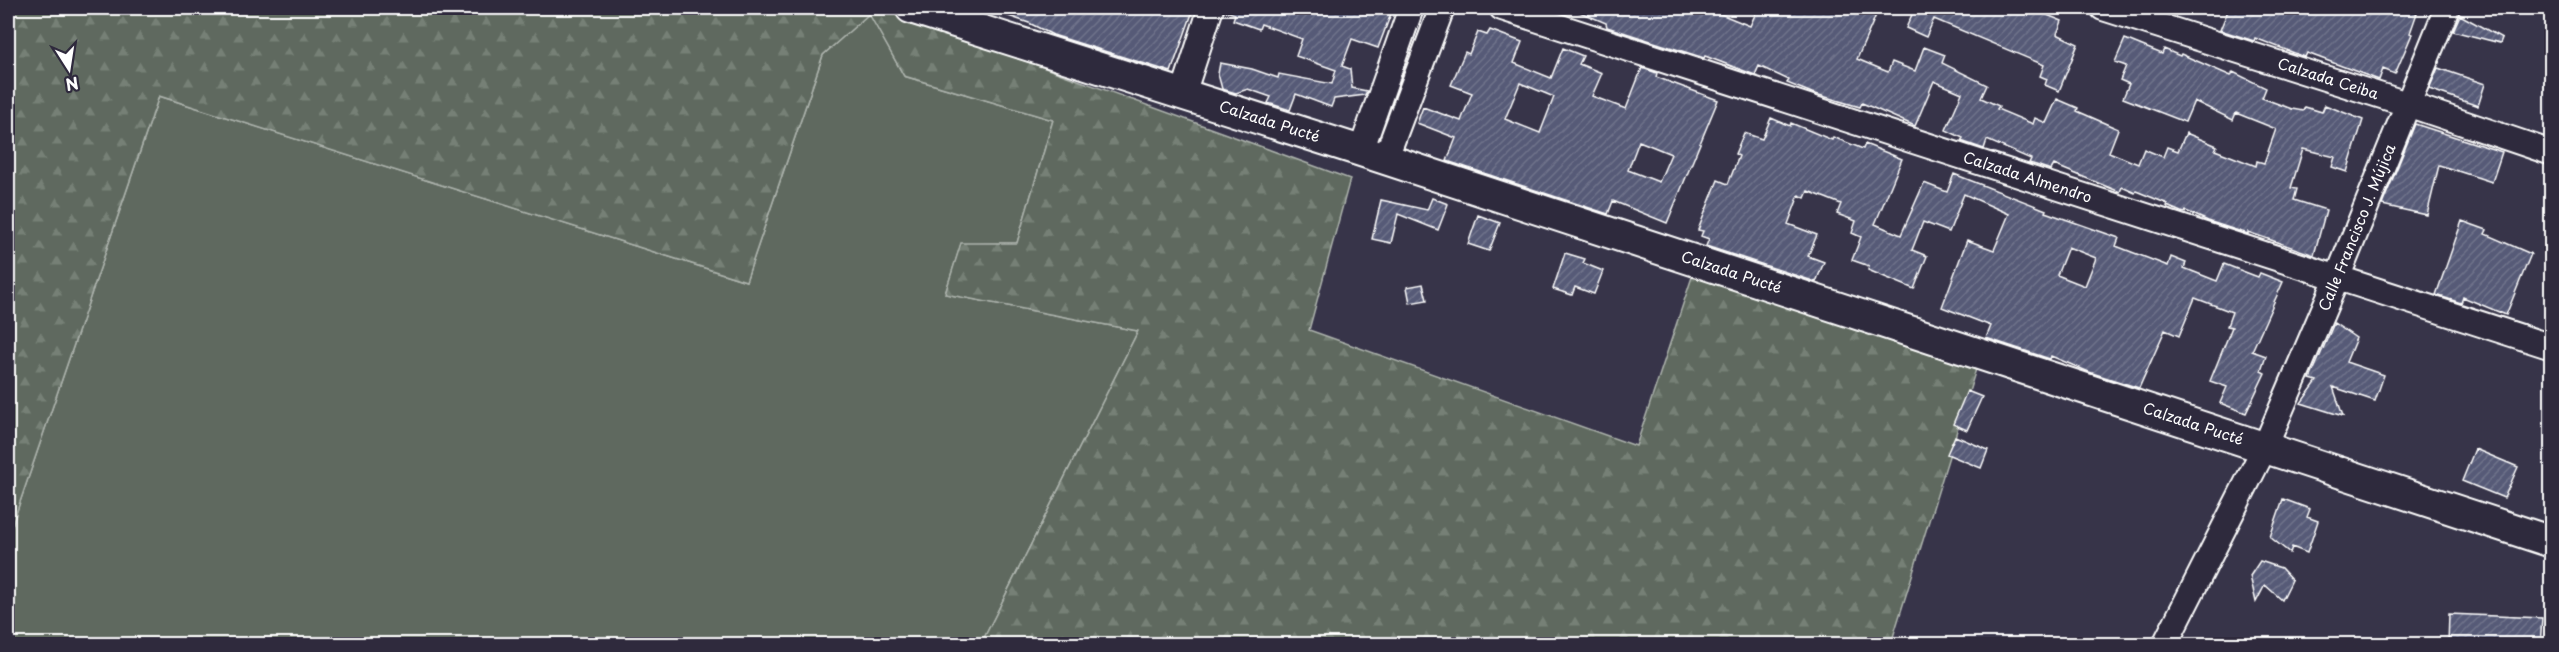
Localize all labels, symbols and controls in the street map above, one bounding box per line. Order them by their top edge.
north arrow [39,39,99,99]
street label: Calzada Ceiba [2275,51,2382,105]
text: N [64,72,81,98]
street label: Calzada Pucté [1216,94,1323,147]
street label: Calle Francisco J. Mújica [2311,140,2401,314]
street label: Calzada Almendro [1960,145,2095,208]
street label: Calzada Pucté [1679,244,1785,298]
street label: Calzada Pucté [2140,396,2247,450]

